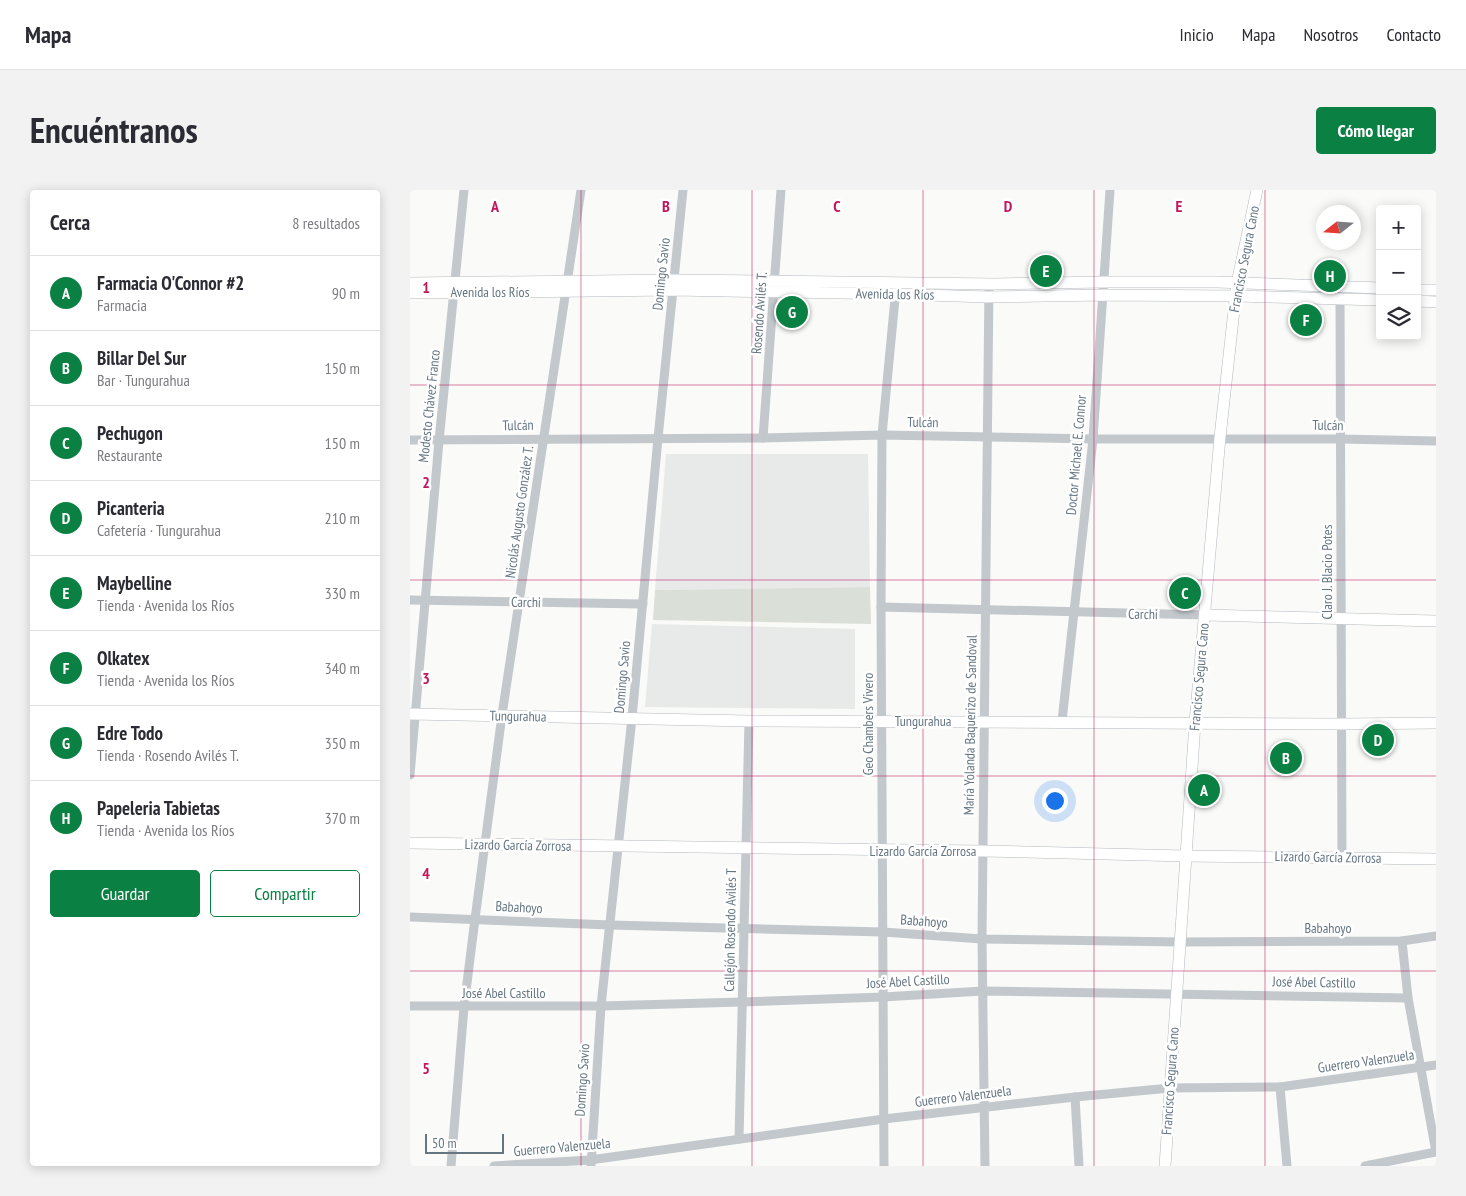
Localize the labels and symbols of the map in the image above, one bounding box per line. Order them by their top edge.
text: A [490,196,500,216]
text: B [662,196,670,216]
text: C [833,196,841,216]
text: D [1004,196,1013,216]
text: E [1176,196,1183,216]
street label: Francisco Segura Cano [1225,204,1263,314]
north arrow [1316,205,1361,250]
street label: Domingo Savio [648,237,674,311]
pin: E [1030,252,1062,290]
pin: H [1314,257,1346,295]
street label: Rosendo Avilés T. [747,271,771,355]
text: 1 [422,277,430,297]
street label: Avenida los Ríos [451,283,530,301]
street label: Avenida los Ríos [855,284,935,304]
pin: G [776,293,808,331]
pin: F [1290,301,1322,339]
street label: Modesto Chávez Franco [414,349,444,463]
street label: Doctor Michael E. Connor [1062,394,1090,516]
street label: Tulcán [907,413,939,431]
street label: Tulcán [502,416,534,434]
street label: Tulcán [1312,416,1344,434]
street label: Nicolás Augusto González T. [501,445,537,579]
text: 2 [422,472,430,492]
street label: Claro J. Blacio Potes [1318,524,1336,619]
pin: C [1169,574,1201,612]
street label: Carchi [511,593,541,611]
street label: Carchi [1128,605,1158,623]
street label: Francisco Segura Cano [1185,622,1213,732]
street label: María Yolanda Baquerizo de Sandoval [959,634,981,815]
street label: Domingo Savio [610,640,634,714]
text: 3 [422,668,430,688]
street label: Geo Chambers Vivero [859,673,877,775]
street label: Tungurahua [490,707,546,725]
street label: Tungurahua [895,712,951,730]
pin: D [1362,721,1394,759]
pin: B [1270,739,1302,777]
pin: A [1188,771,1220,809]
your location [1042,788,1068,814]
street label: Lizardo García Zorrosa [464,835,572,855]
street label: Lizardo García Zorrosa [870,842,976,860]
street label: Lizardo García Zorrosa [1274,847,1382,867]
text: 4 [422,863,430,883]
street label: Callejón Rosendo Avilés T [720,868,740,992]
street label: Babahoyo [495,897,543,917]
street label: Babahoyo [900,910,948,932]
street label: Babahoyo [1304,919,1352,937]
street label: José Abel Castillo [865,970,950,992]
street label: José Abel Castillo [1271,972,1356,992]
street label: José Abel Castillo [461,984,546,1002]
street label: Francisco Segura Cano [1157,1026,1183,1136]
street label: Domingo Savio [570,1043,594,1117]
street label: Guerrero Valenzuela [1317,1045,1415,1077]
text: 5 [422,1058,430,1078]
street label: Guerrero Valenzuela [914,1081,1012,1111]
scale bar [425,1131,504,1154]
street label: Guerrero Valenzuela [513,1134,611,1160]

